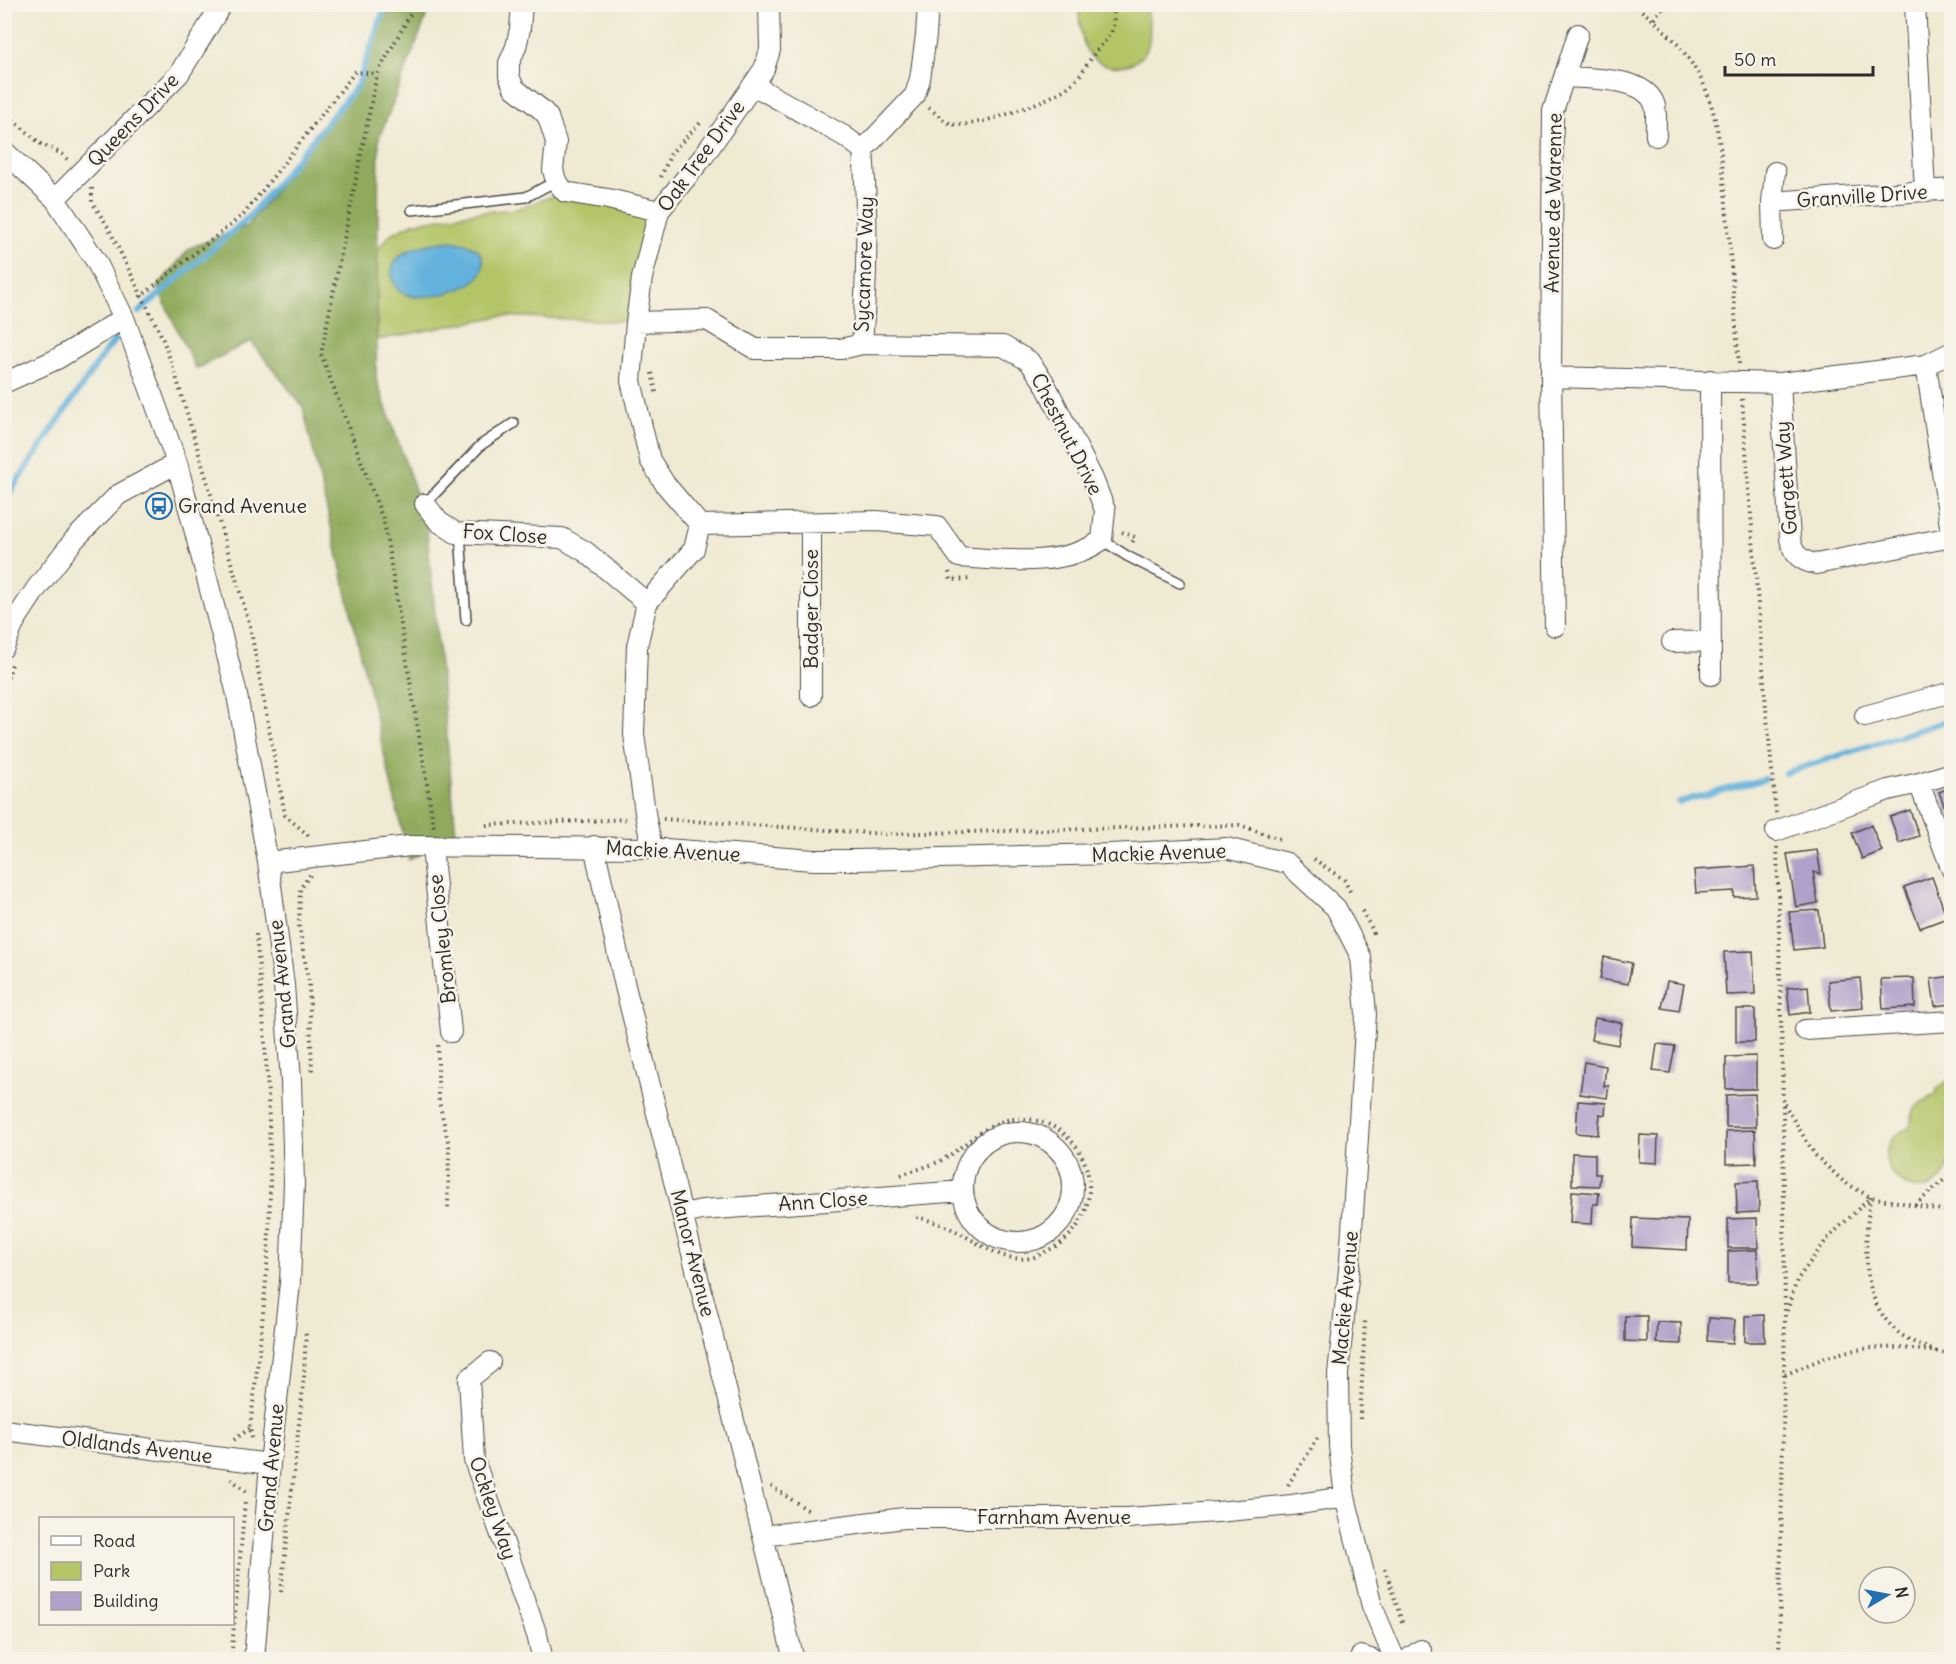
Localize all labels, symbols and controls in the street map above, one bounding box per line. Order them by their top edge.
scale bar [1725,39,1874,77]
text: 50 m [1734,48,1776,71]
street label: Queens Drive [82,67,184,172]
street label: Oak Tree Drive [652,95,750,217]
street label: Avenue de Warenne [1538,113,1567,293]
street label: Granville Drive [1796,178,1928,213]
street label: Sycamore Way [849,196,878,332]
street label: Chestnut Drive [1026,369,1109,499]
street label: Gargett Way [1769,420,1802,536]
bus stop icon: Grand Avenue [144,491,174,521]
place label: Grand Avenue [178,493,307,518]
street label: Fox Close [462,518,548,549]
street label: Badger Close [798,549,823,669]
street label: Mackie Avenue [605,834,741,867]
street label: Mackie Avenue [1091,838,1227,867]
street label: Bromley Close [422,873,461,1005]
street label: Grand Avenue [262,919,301,1049]
street label: Ann Close [777,1185,868,1216]
street label: Manor Avenue [666,1187,721,1319]
street label: Mackie Avenue [1326,1230,1363,1366]
street label: Grand Avenue [252,1403,289,1533]
street label: Oldlands Avenue [60,1425,214,1468]
street label: Ockley Way [464,1453,523,1563]
street label: Farnham Avenue [977,1504,1131,1529]
legend [39,1517,234,1625]
text: Road [93,1529,136,1552]
text: Park [93,1559,130,1582]
north arrow [1857,1565,1917,1625]
text: N [1891,1585,1913,1600]
text: Building [93,1589,158,1612]

